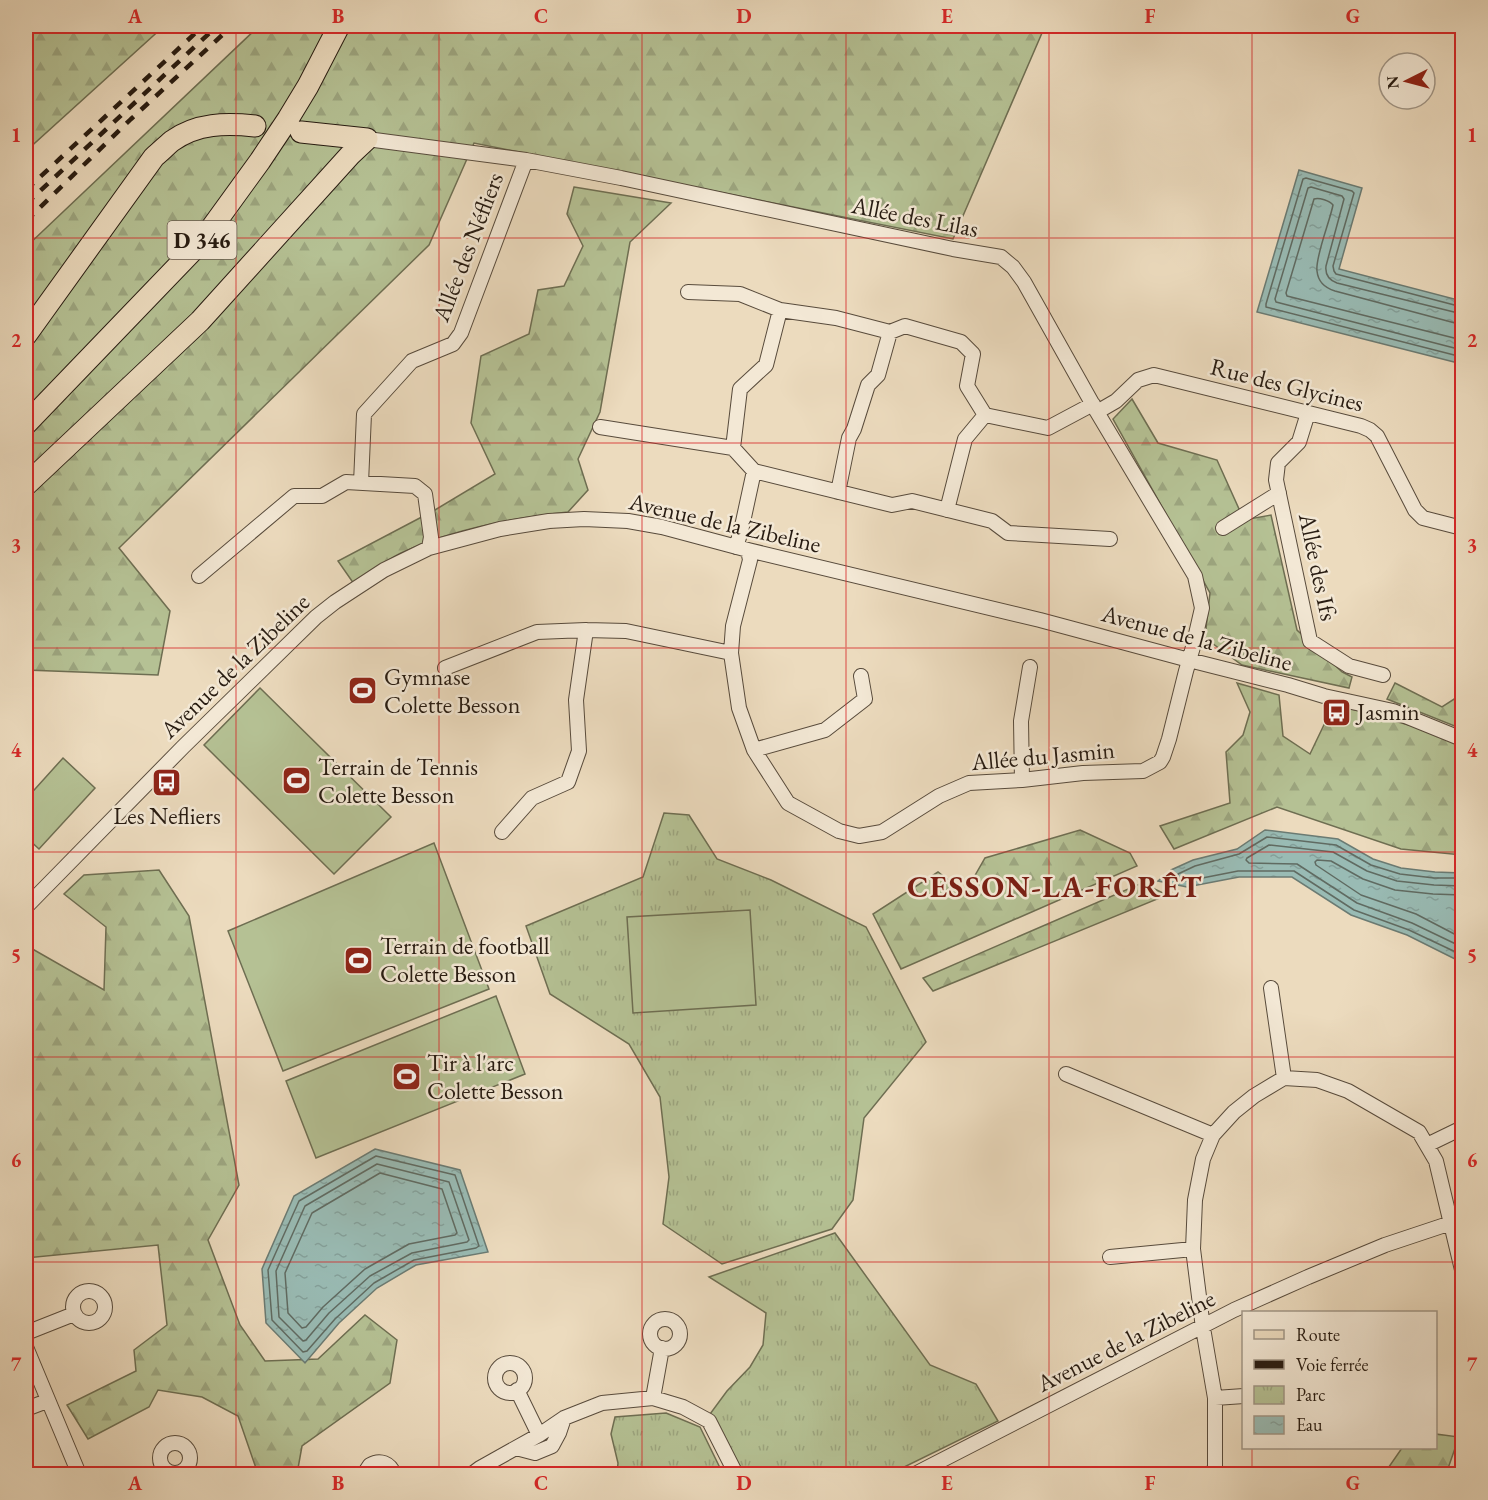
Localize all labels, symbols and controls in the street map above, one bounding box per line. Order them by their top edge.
text: A [127,3,143,29]
text: B [332,3,344,29]
text: C [534,3,548,29]
text: D [736,3,752,29]
text: E [941,3,953,29]
text: F [1145,3,1156,29]
text: G [1346,3,1360,29]
north arrow [1377,51,1437,111]
text: N [1381,75,1404,90]
text: 1 [11,122,21,148]
text: 1 [1467,122,1477,148]
street label: Allée des Néfliers [425,168,510,327]
street label: Allée des Lilas [848,189,981,244]
road number: D 346 [168,221,236,259]
text: 2 [11,327,22,353]
text: 2 [1467,327,1478,353]
street label: Rue des Glycines [1207,351,1367,418]
street label: Avenue de la Zibeline [625,485,824,560]
street label: Allée des Ifs [1292,509,1345,623]
text: 3 [11,532,21,558]
text: 3 [1467,532,1477,558]
street label: Avenue de la Zibeline [153,586,316,746]
street label: Avenue de la Zibeline [1098,597,1296,678]
place label: Gymnase Colette Besson [384,661,521,720]
sports icon: Gymnase Colette Besson [347,675,379,707]
bus stop icon: Jasmin [1320,696,1352,728]
place label: Jasmin [1355,696,1420,727]
street label: Allée du Jasmin [969,734,1116,777]
text: 4 [11,737,22,763]
text: 4 [1467,737,1478,763]
place label: Terrain de Tennis Colette Besson [318,751,478,810]
sports icon: Terrain de Tennis Colette Besson [281,765,313,797]
bus stop icon: Les Nefliers [151,767,183,799]
place label: Les Nefliers [113,800,221,831]
district label: CESSON-LA-FORÊT [907,867,1203,906]
place label: Terrain de football Colette Besson [380,930,550,989]
text: 5 [11,942,21,968]
text: 5 [1467,942,1477,968]
sports icon: Terrain de football Colette Besson [343,944,375,976]
place label: Tir à l'arc Colette Besson [427,1047,564,1106]
sports icon: Tir à l'arc Colette Besson [390,1061,422,1093]
text: 6 [11,1147,22,1173]
text: 6 [1467,1147,1478,1173]
street label: Avenue de la Zibeline [1031,1282,1220,1399]
legend [1242,1311,1437,1449]
text: Route [1296,1323,1340,1346]
text: 7 [11,1351,22,1377]
text: 7 [1467,1351,1478,1377]
text: Voie ferrée [1296,1353,1368,1376]
text: Parc [1296,1383,1326,1406]
text: Eau [1296,1413,1323,1436]
text: A [127,1470,143,1496]
text: B [332,1470,344,1496]
text: C [534,1470,548,1496]
text: D [736,1470,752,1496]
text: E [941,1470,953,1496]
text: F [1145,1470,1156,1496]
text: G [1346,1470,1360,1496]

